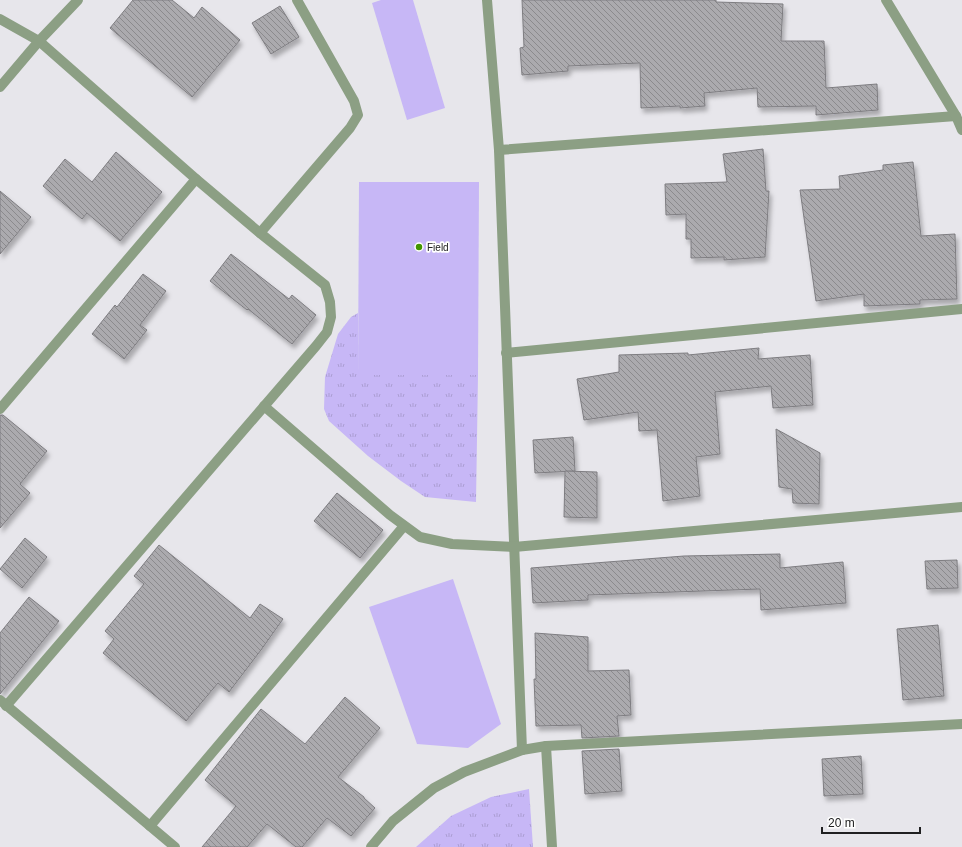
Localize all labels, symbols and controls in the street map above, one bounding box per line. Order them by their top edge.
marker: Field [414,242,424,252]
place label: Field [427,242,449,253]
scale bar [822,809,920,835]
text: 20 m [828,816,855,830]

